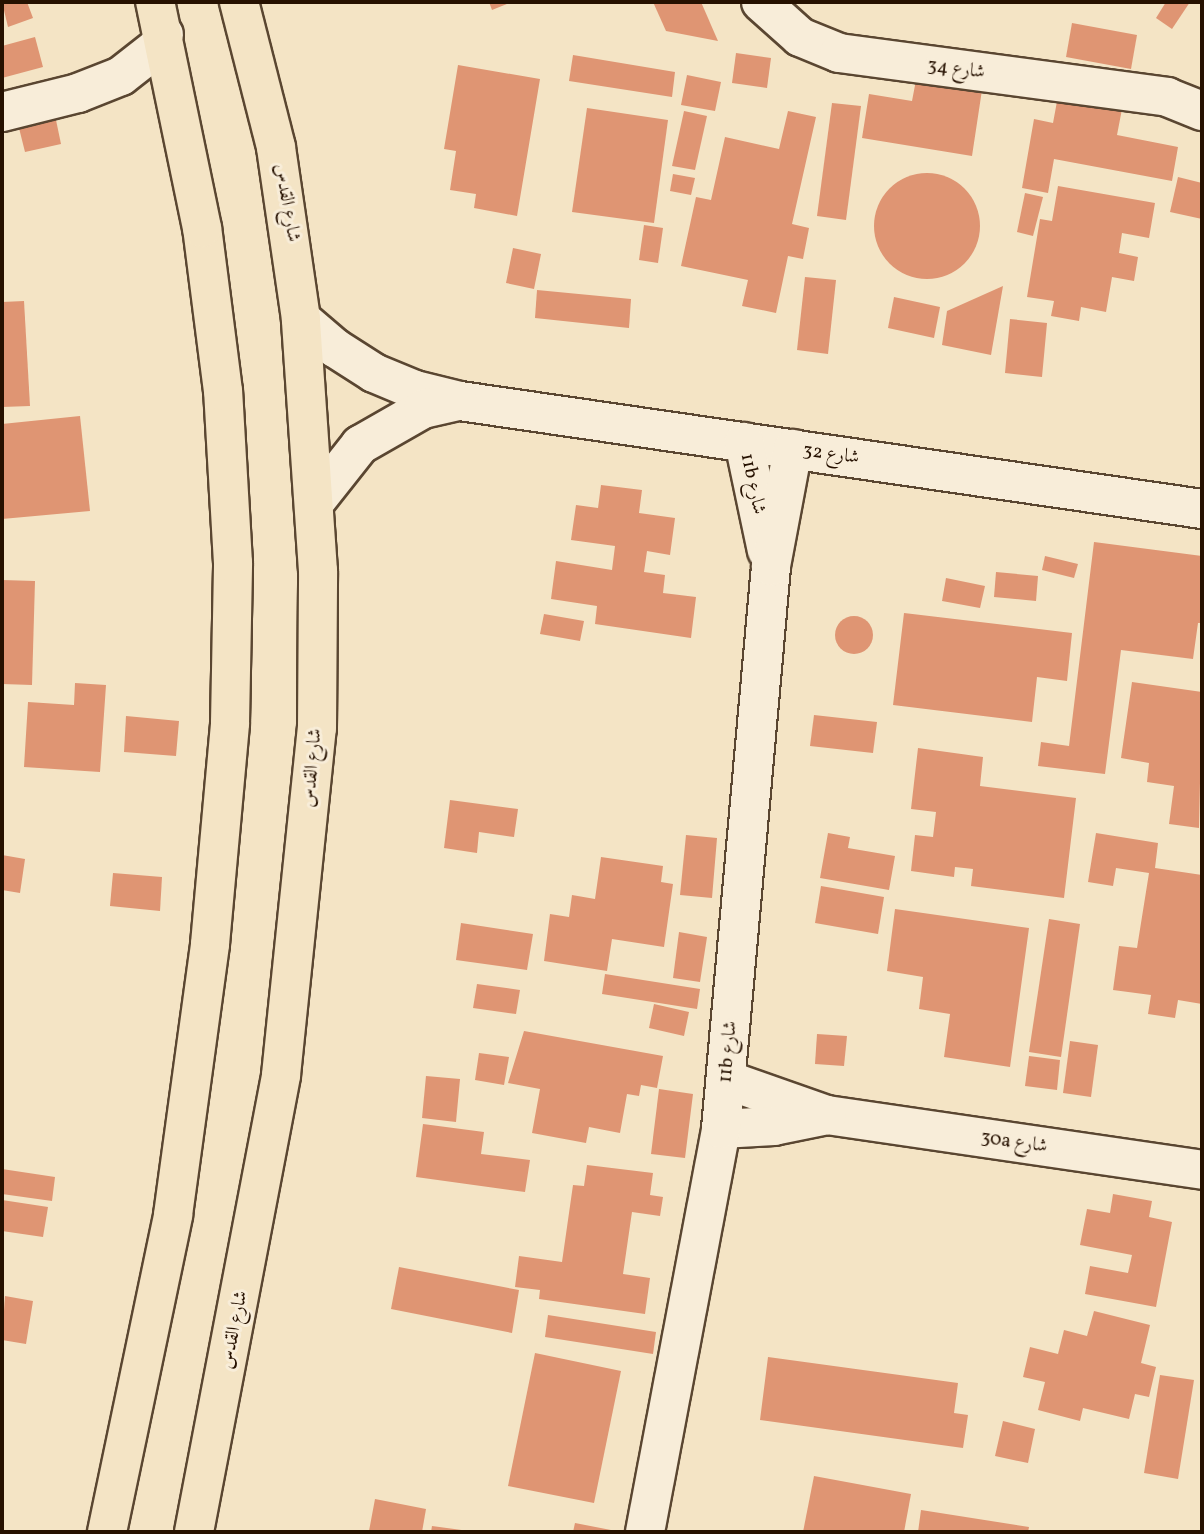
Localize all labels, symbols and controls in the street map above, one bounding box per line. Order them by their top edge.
street label: شارع 34 [926,55,986,85]
street label: شارع القدس [268,162,304,244]
street label: شارع 32 [801,440,861,470]
street label: 11b شارع [734,451,770,517]
street label: شارع القدس [298,728,328,808]
street label: 11b شارع [715,1020,743,1084]
street label: 30a شارع [979,1127,1049,1159]
street label: شارع القدس [216,1289,254,1371]

